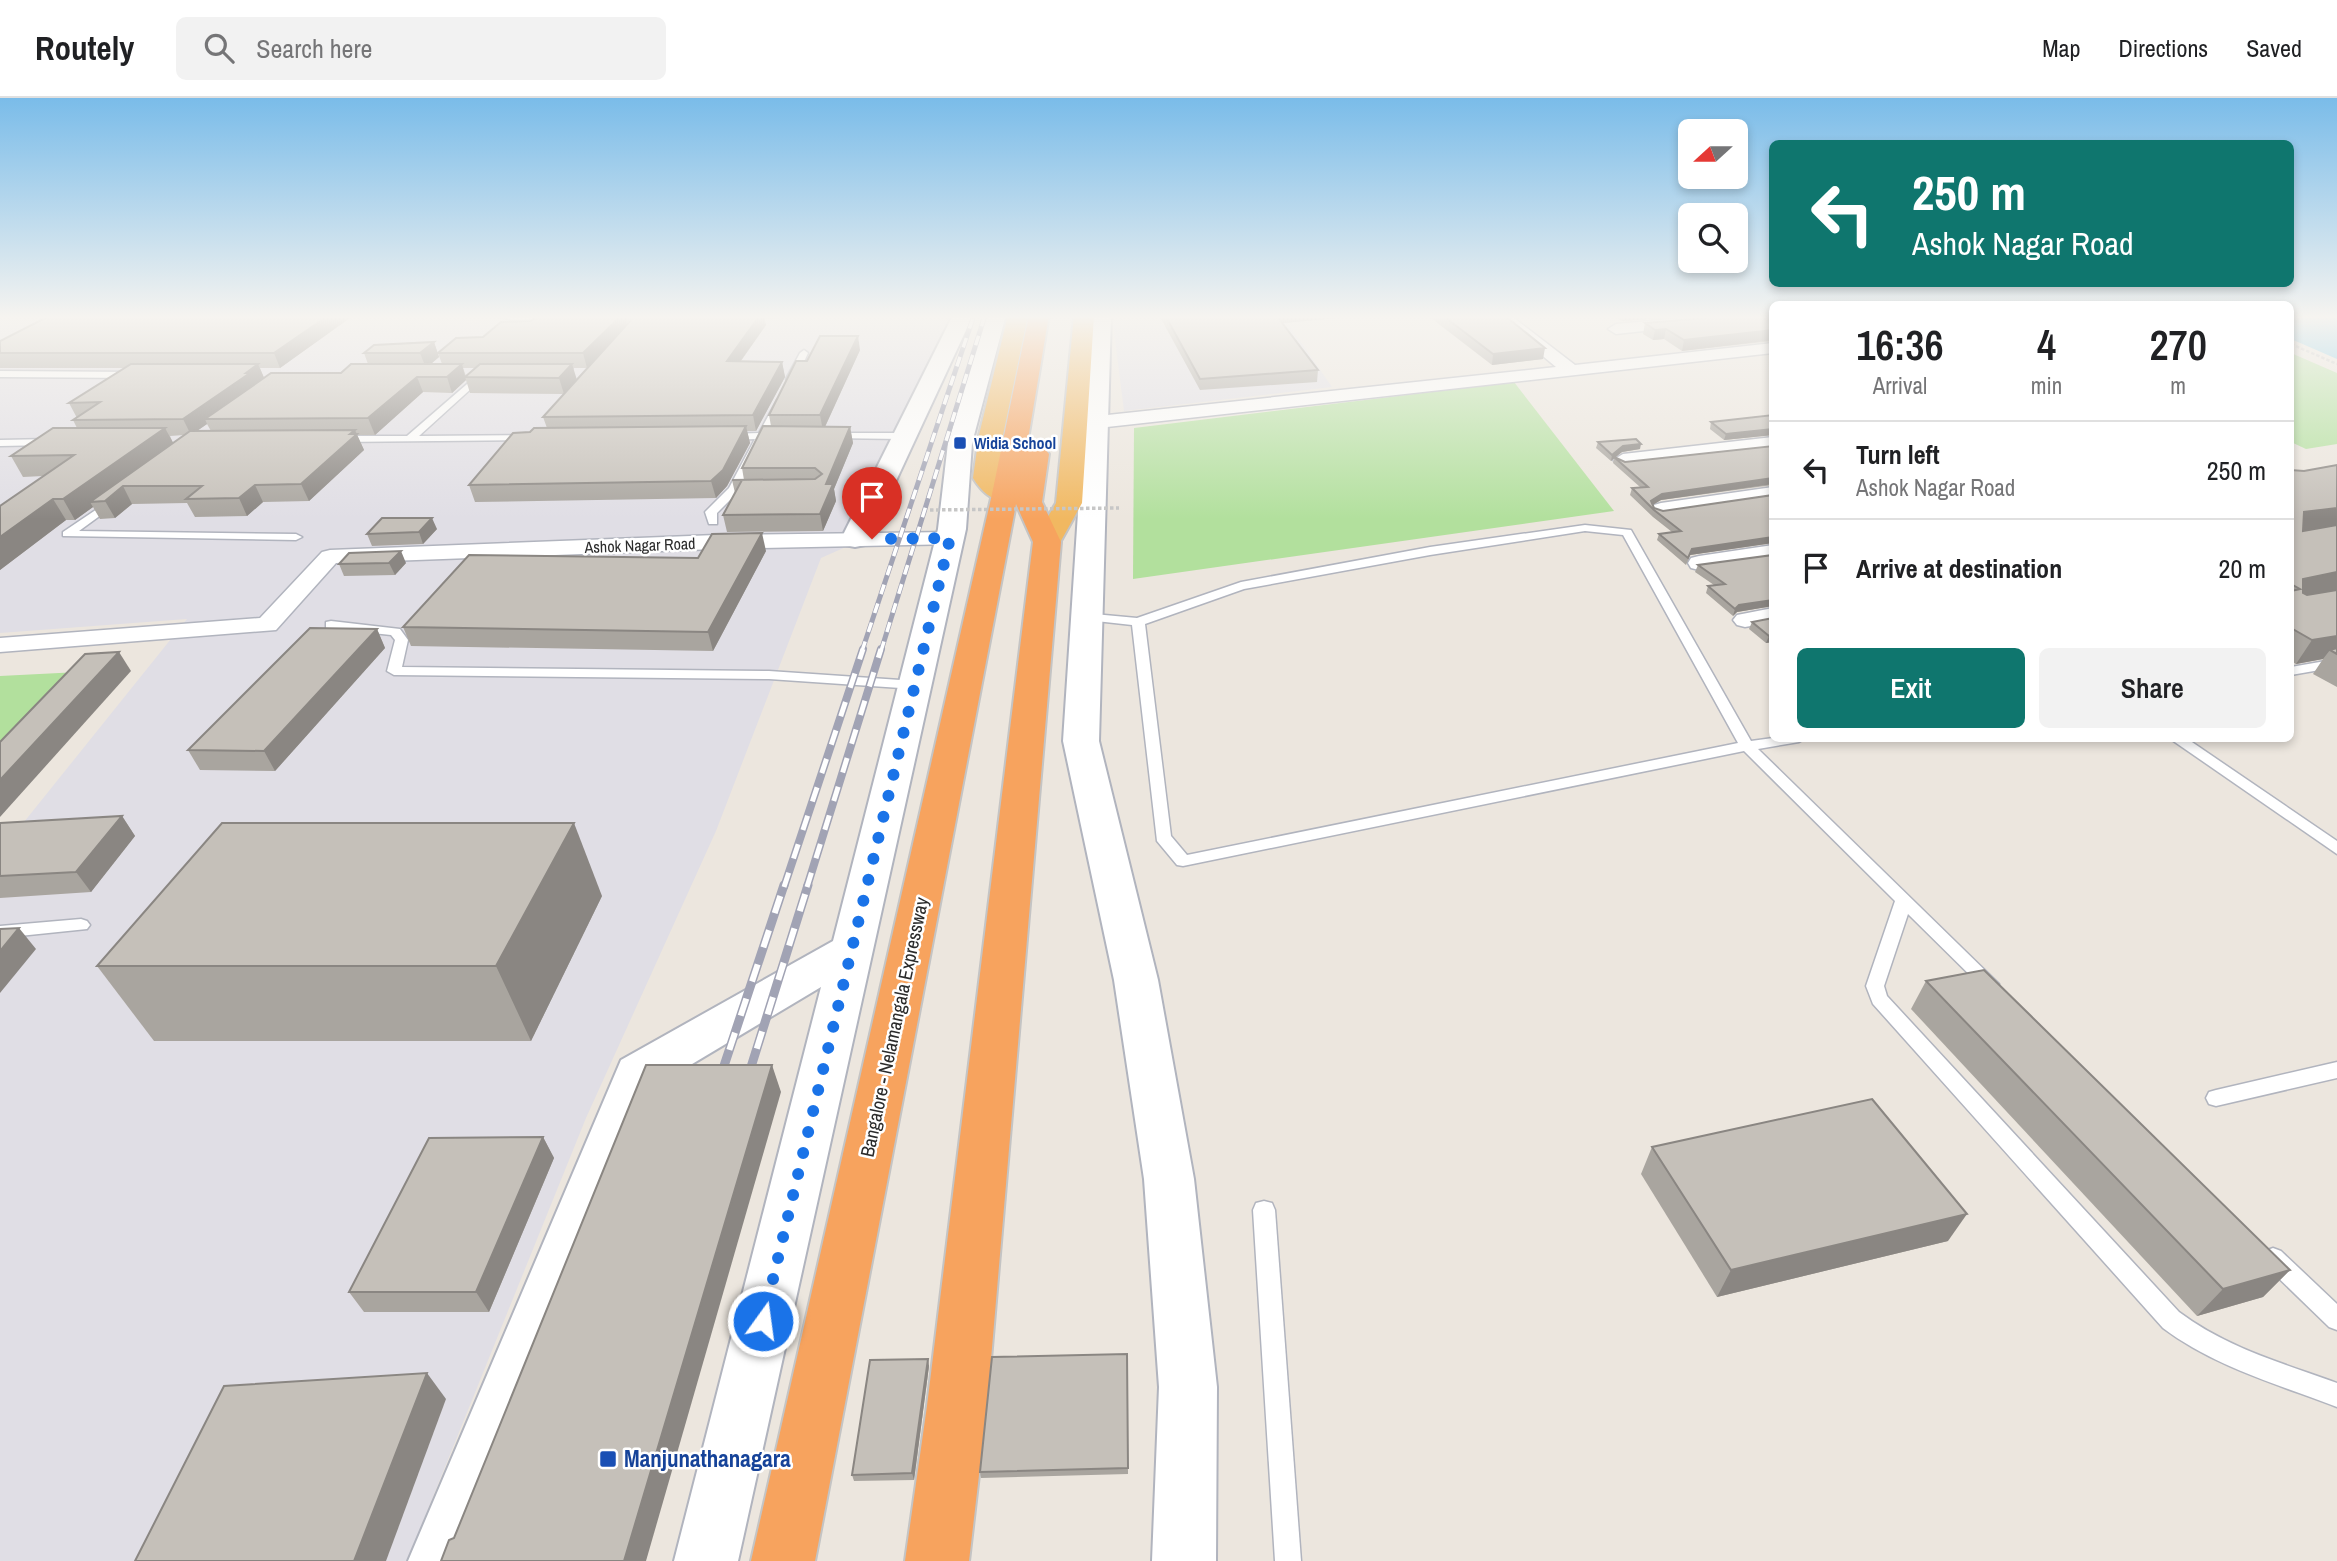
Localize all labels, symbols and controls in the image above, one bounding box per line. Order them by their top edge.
search box [176,17,666,80]
text: Routely [35,26,134,70]
icon: search [200,29,238,67]
text: Search here [256,31,372,66]
text: Map [2042,32,2080,64]
text: Directions [2118,32,2208,64]
text: Saved [2246,32,2302,64]
north arrow [1678,119,1748,189]
map controls [1678,119,1748,273]
text: 250 m [1912,159,2026,225]
icon: left [1797,168,1888,259]
button: search [1678,203,1748,273]
text: Ashok Nagar Road [1912,222,2134,265]
text: 16:36 [1856,317,1944,373]
text: 4 [2037,317,2056,373]
text: 270 [2149,317,2207,373]
text: Arrival [1873,370,1927,401]
text: min [2031,370,2062,401]
text: m [2170,370,2186,401]
place label: Widia School [974,432,1056,454]
marker: Widia School [952,435,968,451]
text: Turn left [1856,437,1940,472]
icon: left [1797,451,1835,489]
text: 250 m [2207,453,2266,488]
pin [842,467,902,539]
text: Ashok Nagar Road [1856,472,2015,503]
icon: arrive [853,478,891,516]
street label: Ashok Nagar Road [583,532,696,558]
icon: arrive [1797,549,1835,587]
text: Arrive at destination [1856,551,2062,586]
text: 20 m [2219,551,2266,586]
button: Exit [1797,648,2025,728]
button: Share [2039,648,2266,728]
street label: Bangalore - Nelamangala Expressway [854,895,934,1159]
position arrow [726,1284,800,1358]
place label: Manjunathanagara [624,1443,791,1474]
marker: Manjunathanagara [598,1449,618,1469]

